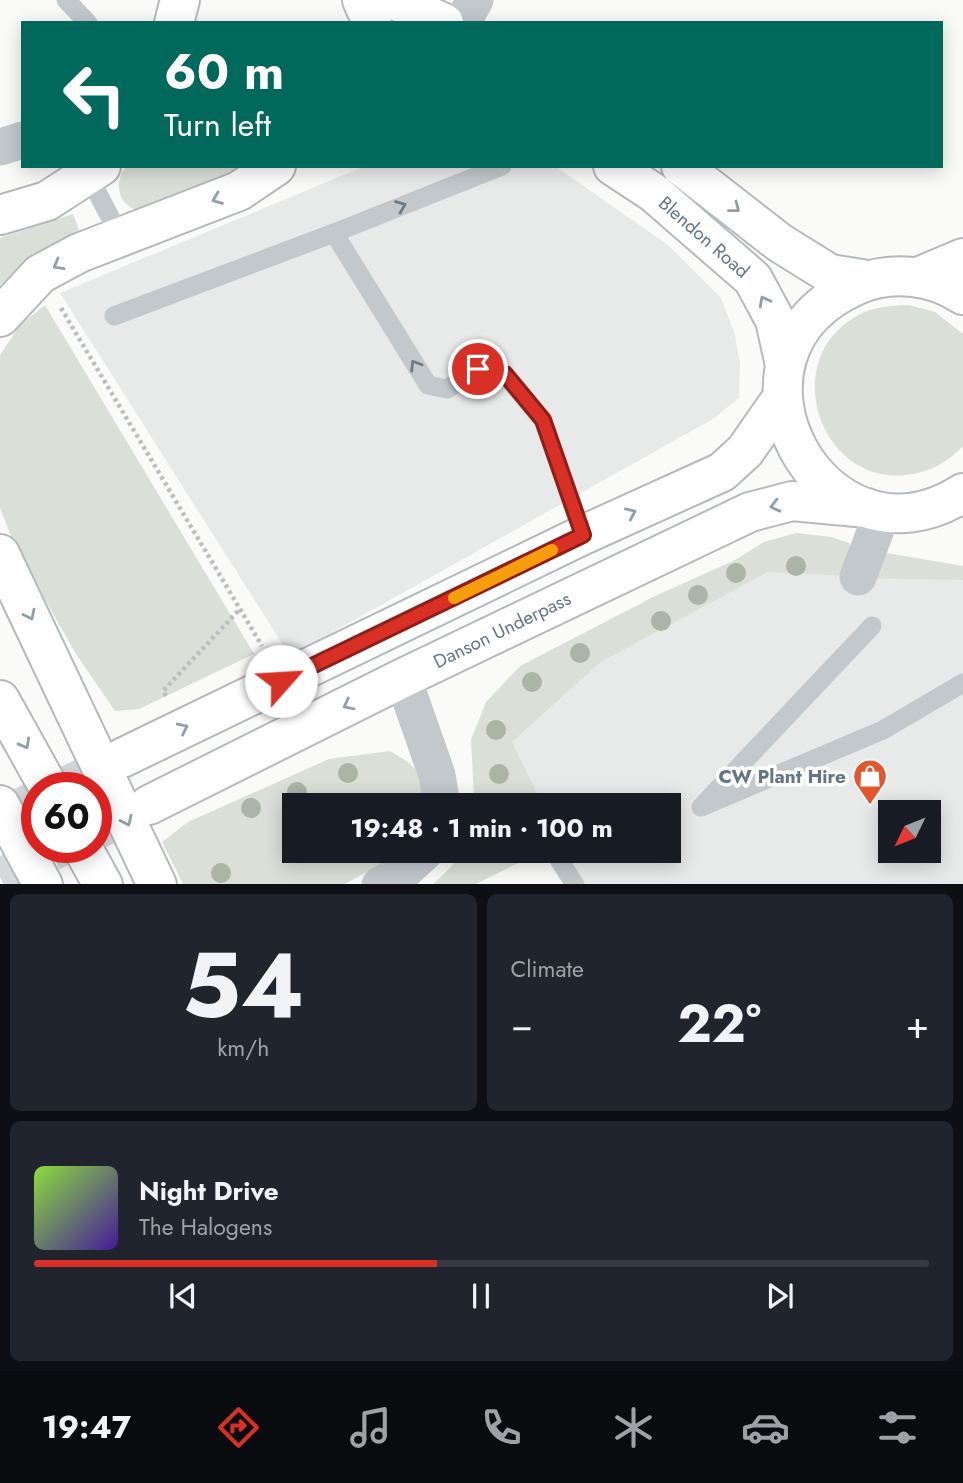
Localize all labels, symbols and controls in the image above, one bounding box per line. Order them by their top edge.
text: 60 m [164,37,284,107]
icon: left [49,49,140,140]
text: Turn left [164,102,271,148]
street label: Blendon Road [653,190,755,284]
one-way arrow [211,191,223,205]
one-way arrow [728,199,740,212]
one-way arrow [395,201,407,215]
one-way arrow [53,257,65,270]
one-way arrow [759,296,772,308]
pin [448,339,508,399]
icon: arrive [459,350,497,388]
one-way arrow [411,360,424,373]
one-way arrow [770,498,782,512]
one-way arrow [624,507,636,521]
street label: Danson Underpass [429,585,576,675]
one-way arrow [21,608,35,621]
position arrow [244,644,318,718]
one-way arrow [343,697,355,711]
one-way arrow [176,723,188,737]
one-way arrow [17,736,30,749]
shop icon: CW Plant Hire [851,757,889,806]
place label: CW Plant Hire [719,763,846,790]
speed limit sign: 60 [21,772,112,863]
north arrow [878,800,942,863]
map controls [878,800,941,863]
text: 19:48 · 1 min · 100 m [350,809,613,847]
one-way arrow [119,814,133,826]
text: 54 [182,920,304,1051]
text: Climate [511,952,584,986]
text: 22° [677,986,761,1062]
text: − [511,997,533,1052]
text: + [906,997,929,1052]
text: km/h [217,1031,269,1065]
text: Night Drive [139,1172,279,1210]
text: The Halogens [139,1210,272,1244]
icon: previous [164,1277,202,1315]
icon: pause [462,1277,500,1315]
icon: next [761,1277,799,1315]
icon: directions [214,1403,263,1452]
icon: music [346,1403,395,1452]
icon: phone [477,1403,526,1452]
icon: climate [609,1403,658,1452]
icon: car [741,1403,790,1452]
icon: filters [873,1403,922,1452]
text: 19:47 [41,1404,131,1450]

